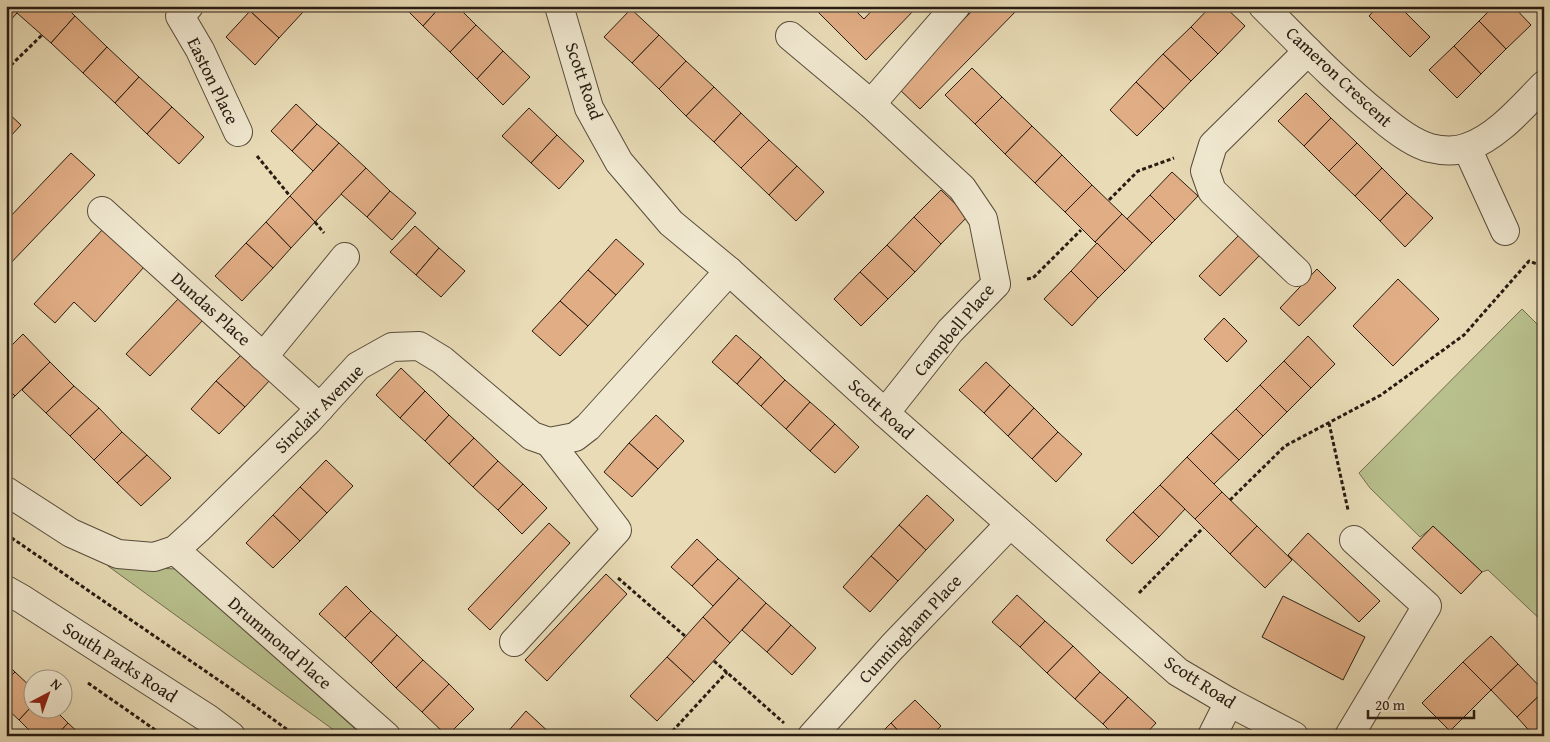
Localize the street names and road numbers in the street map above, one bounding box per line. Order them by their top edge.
street label: Cameron Crescent [1280,20,1399,134]
street label: Easton Place [181,33,246,129]
street label: Scott Road [559,38,610,124]
street label: Dundas Place [165,265,257,352]
street label: Campbell Place [907,277,1001,382]
street label: Sinclair Avenue [268,358,370,460]
street label: Scott Road [842,372,920,446]
street label: Cunningham Place [852,568,968,689]
street label: Drummond Place [222,590,338,695]
street label: South Parks Road [58,614,183,709]
street label: Scott Road [1159,648,1242,715]

